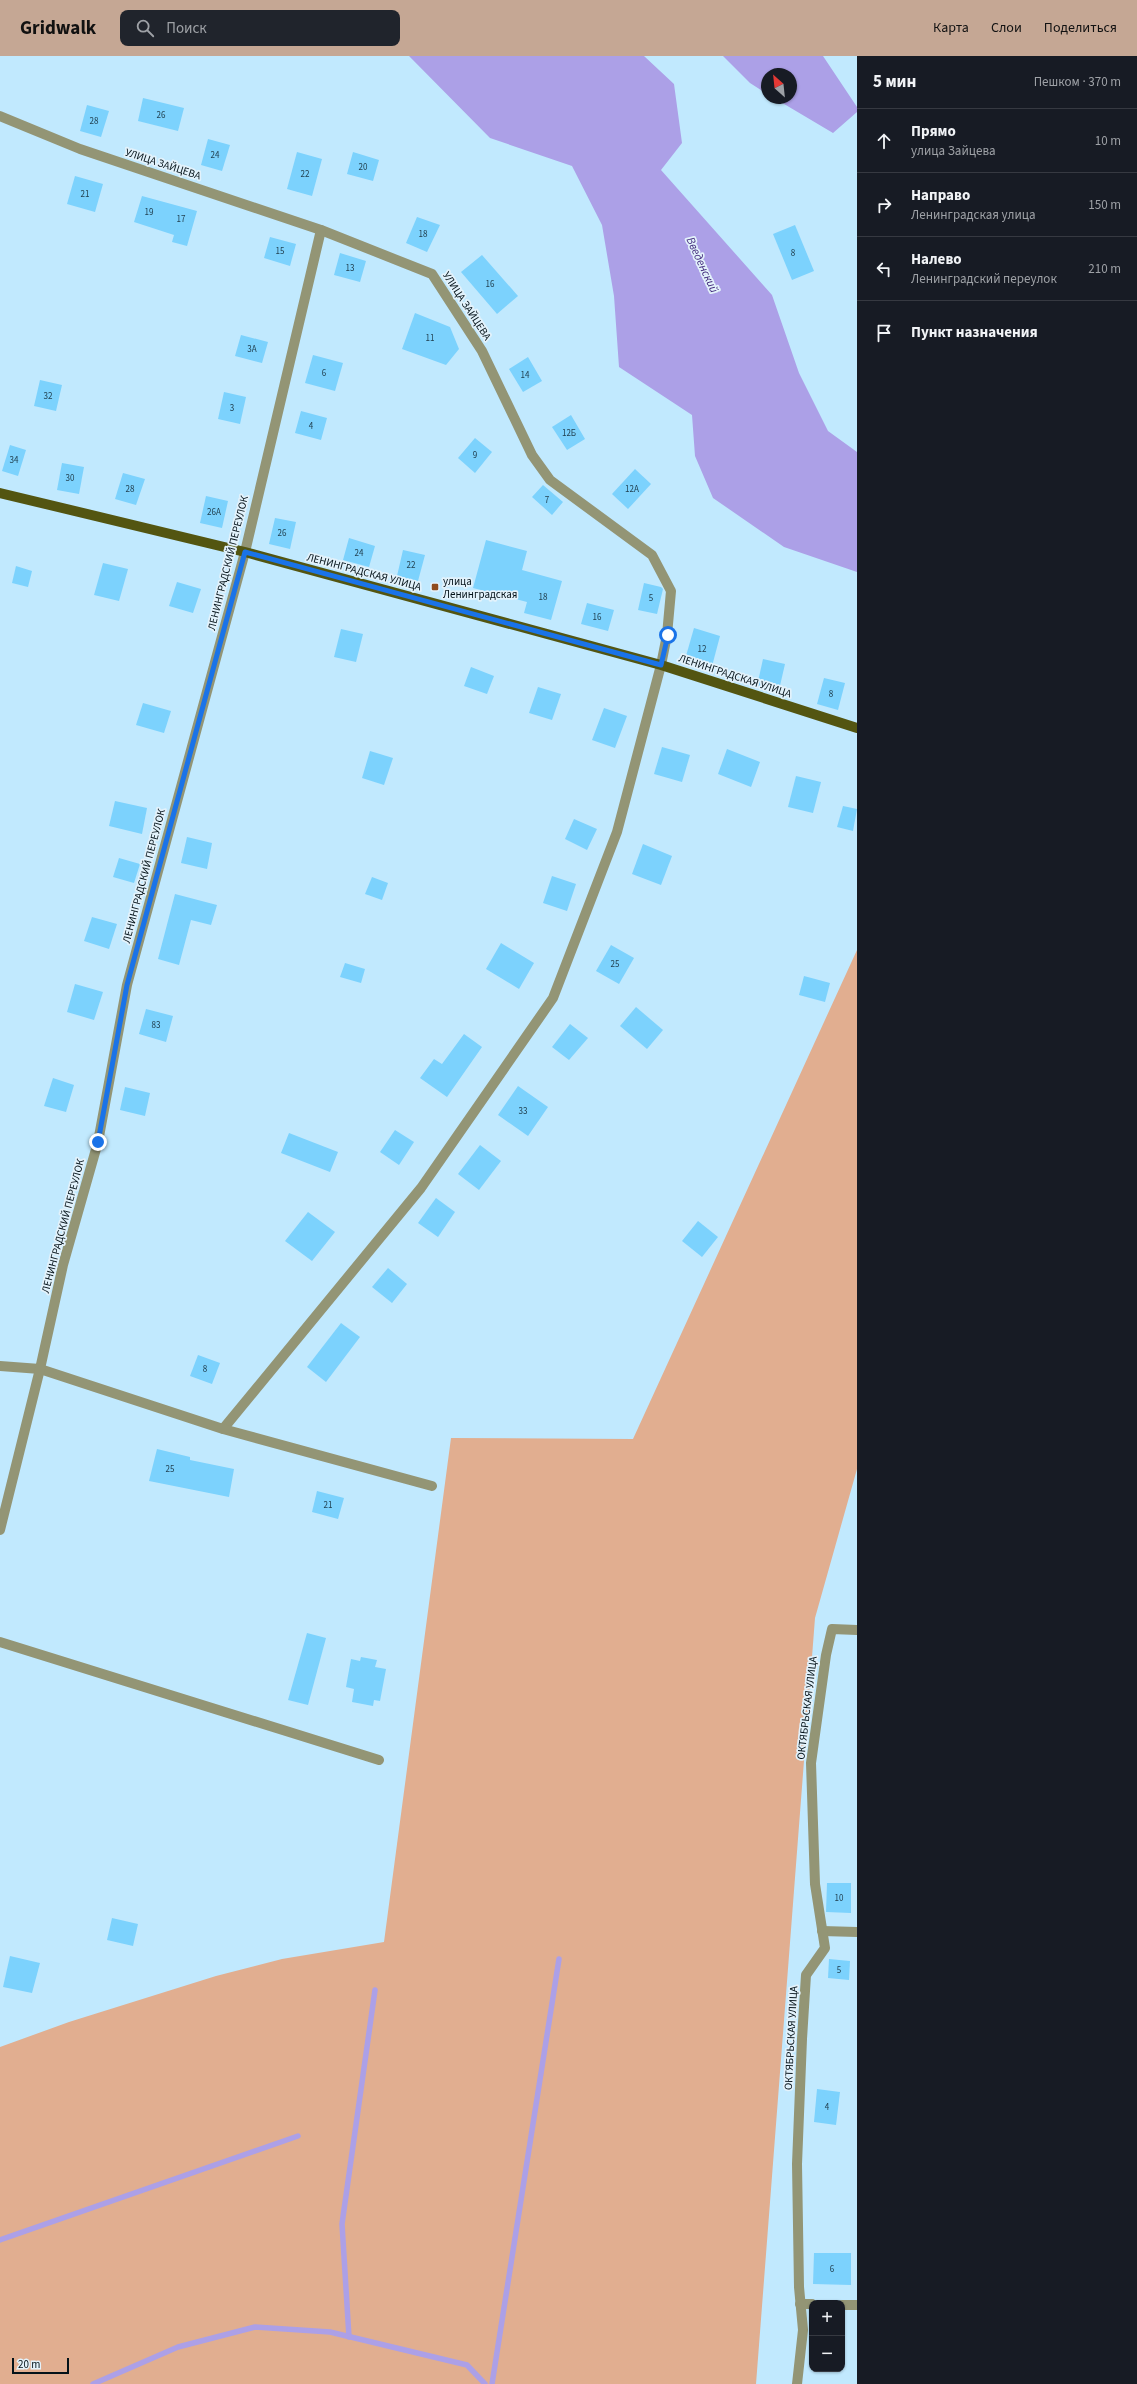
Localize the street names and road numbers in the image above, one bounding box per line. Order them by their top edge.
street label: УЛИЦА ЗАЙЦЕВА [123,145,203,183]
street label: УЛИЦА ЗАЙЦЕВА [439,269,495,343]
street label: ЛЕНИНГРАДСКИЙ ПЕРЕУЛОК [204,494,252,632]
street label: ЛЕНИНГРАДСКАЯ УЛИЦА [305,550,423,594]
street label: ЛЕНИНГРАДСКАЯ УЛИЦА [677,651,793,701]
street label: ЛЕНИНГРАДСКИЙ ПЕРЕУЛОК [119,807,169,945]
street label: ЛЕНИНГРАДСКИЙ ПЕРЕУЛОК [38,1157,88,1295]
street label: ОКТЯБРЬСКАЯ УЛИЦА [793,1655,821,1761]
street label: ОКТЯБРЬСКАЯ УЛИЦА [781,1986,801,2090]

